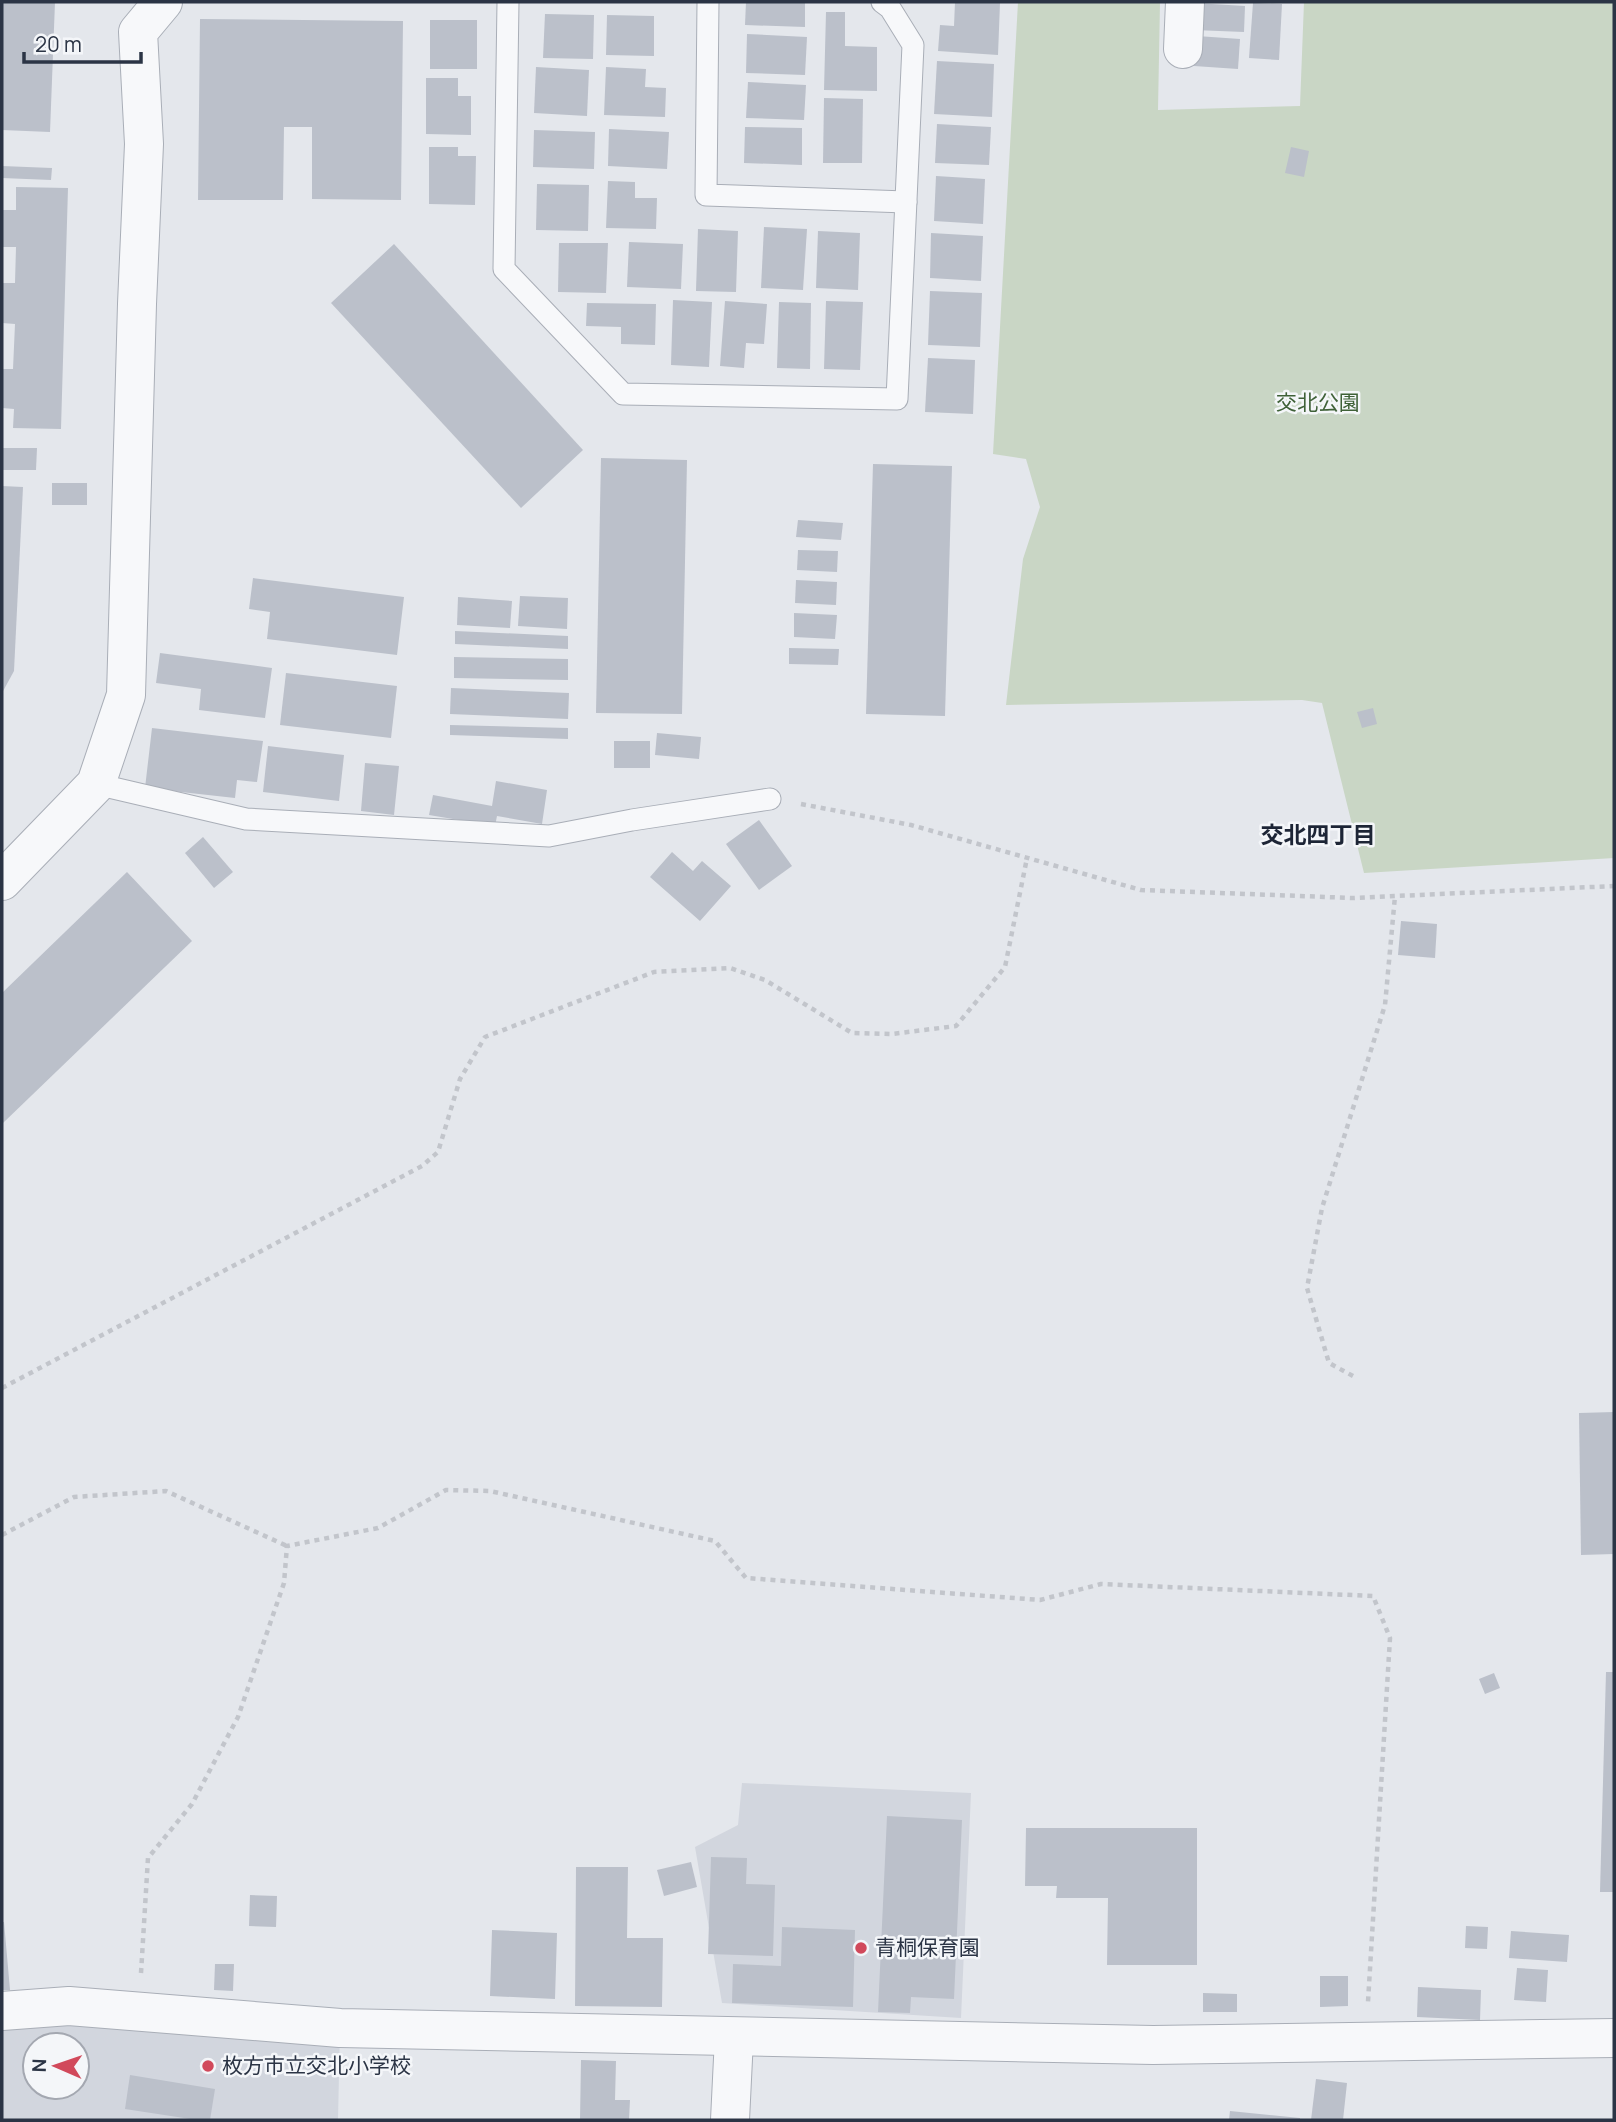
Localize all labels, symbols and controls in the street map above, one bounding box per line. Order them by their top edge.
scale bar [24,21,142,65]
text: 20 m [35,30,82,58]
park label: 交北公園 [1276,388,1360,416]
district label: 交北四丁目 [1261,818,1376,850]
place label: 青桐保育園 [875,1933,980,1961]
marker: 青桐保育園 [853,1940,869,1956]
north arrow [21,2031,91,2101]
place label: 枚方市立交北小学校 [222,2051,411,2079]
text: N [26,2058,52,2073]
marker: 枚方市立交北小学校 [200,2058,216,2074]

